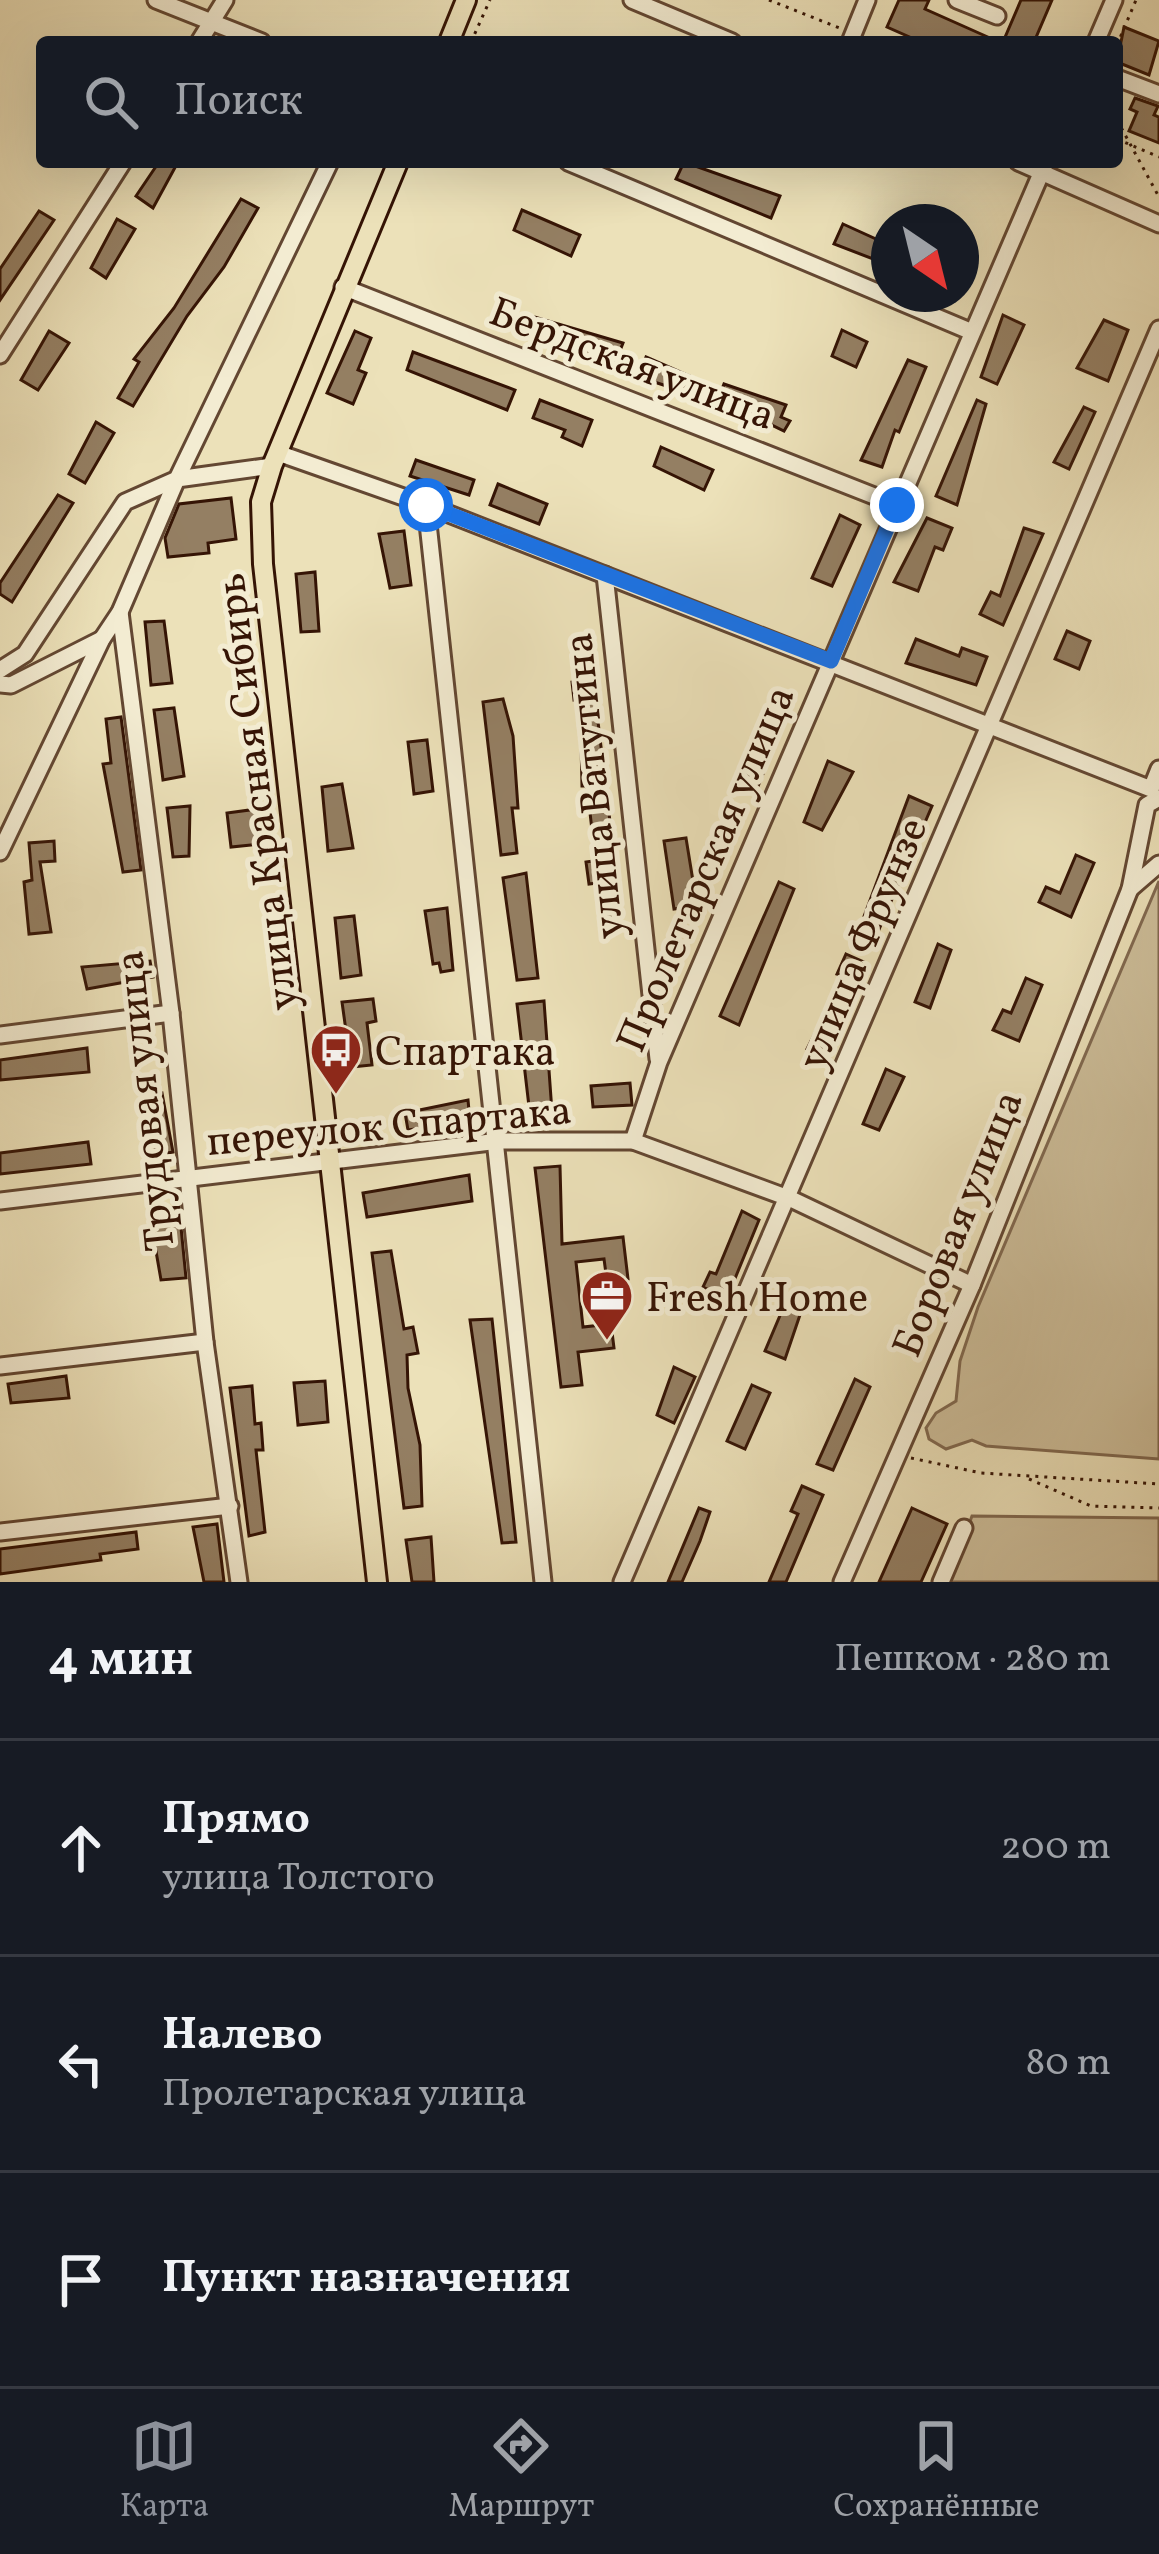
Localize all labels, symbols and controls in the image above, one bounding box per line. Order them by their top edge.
search box [36,36,1123,168]
icon: search [78,69,144,135]
text: Поиск [174,71,303,134]
north arrow [871,204,979,312]
street label: Бердская улица [480,285,783,448]
route start [399,478,453,532]
route end [870,478,924,532]
street label: улица Красная Сибирь [203,569,316,1014]
street label: улица Ватутина [551,629,642,942]
street label: Пролетарская улица [604,677,812,1062]
street label: улица Фрунзе [785,809,945,1080]
street label: Трудовая улица [102,947,193,1254]
bus stop icon: Спартака [308,1022,364,1096]
place label: Спартака [375,1025,556,1084]
street label: переулок Спартака [204,1083,574,1174]
street label: Боровая улица [880,1083,1040,1367]
office icon: Fresh Home [579,1268,635,1342]
place label: Fresh Home [646,1271,868,1330]
text: 4 мин [48,1625,193,1696]
text: Пешком · 280 m [834,1633,1111,1687]
text: Прямо [162,1789,310,1852]
icon: ahead [48,1815,114,1881]
text: 200 m [1000,1821,1111,1875]
text: улица Толстого [162,1852,435,1906]
text: Налево [162,2005,323,2068]
icon: left [48,2031,114,2097]
text: 80 m [1025,2037,1111,2091]
text: Пролетарская улица [162,2068,527,2122]
icon: arrive [48,2247,114,2313]
text: Пункт назначения [162,2248,571,2311]
tab: Карта [120,2413,209,2531]
tab: Маршрут [449,2413,594,2531]
tab: Сохранённые [833,2413,1039,2531]

